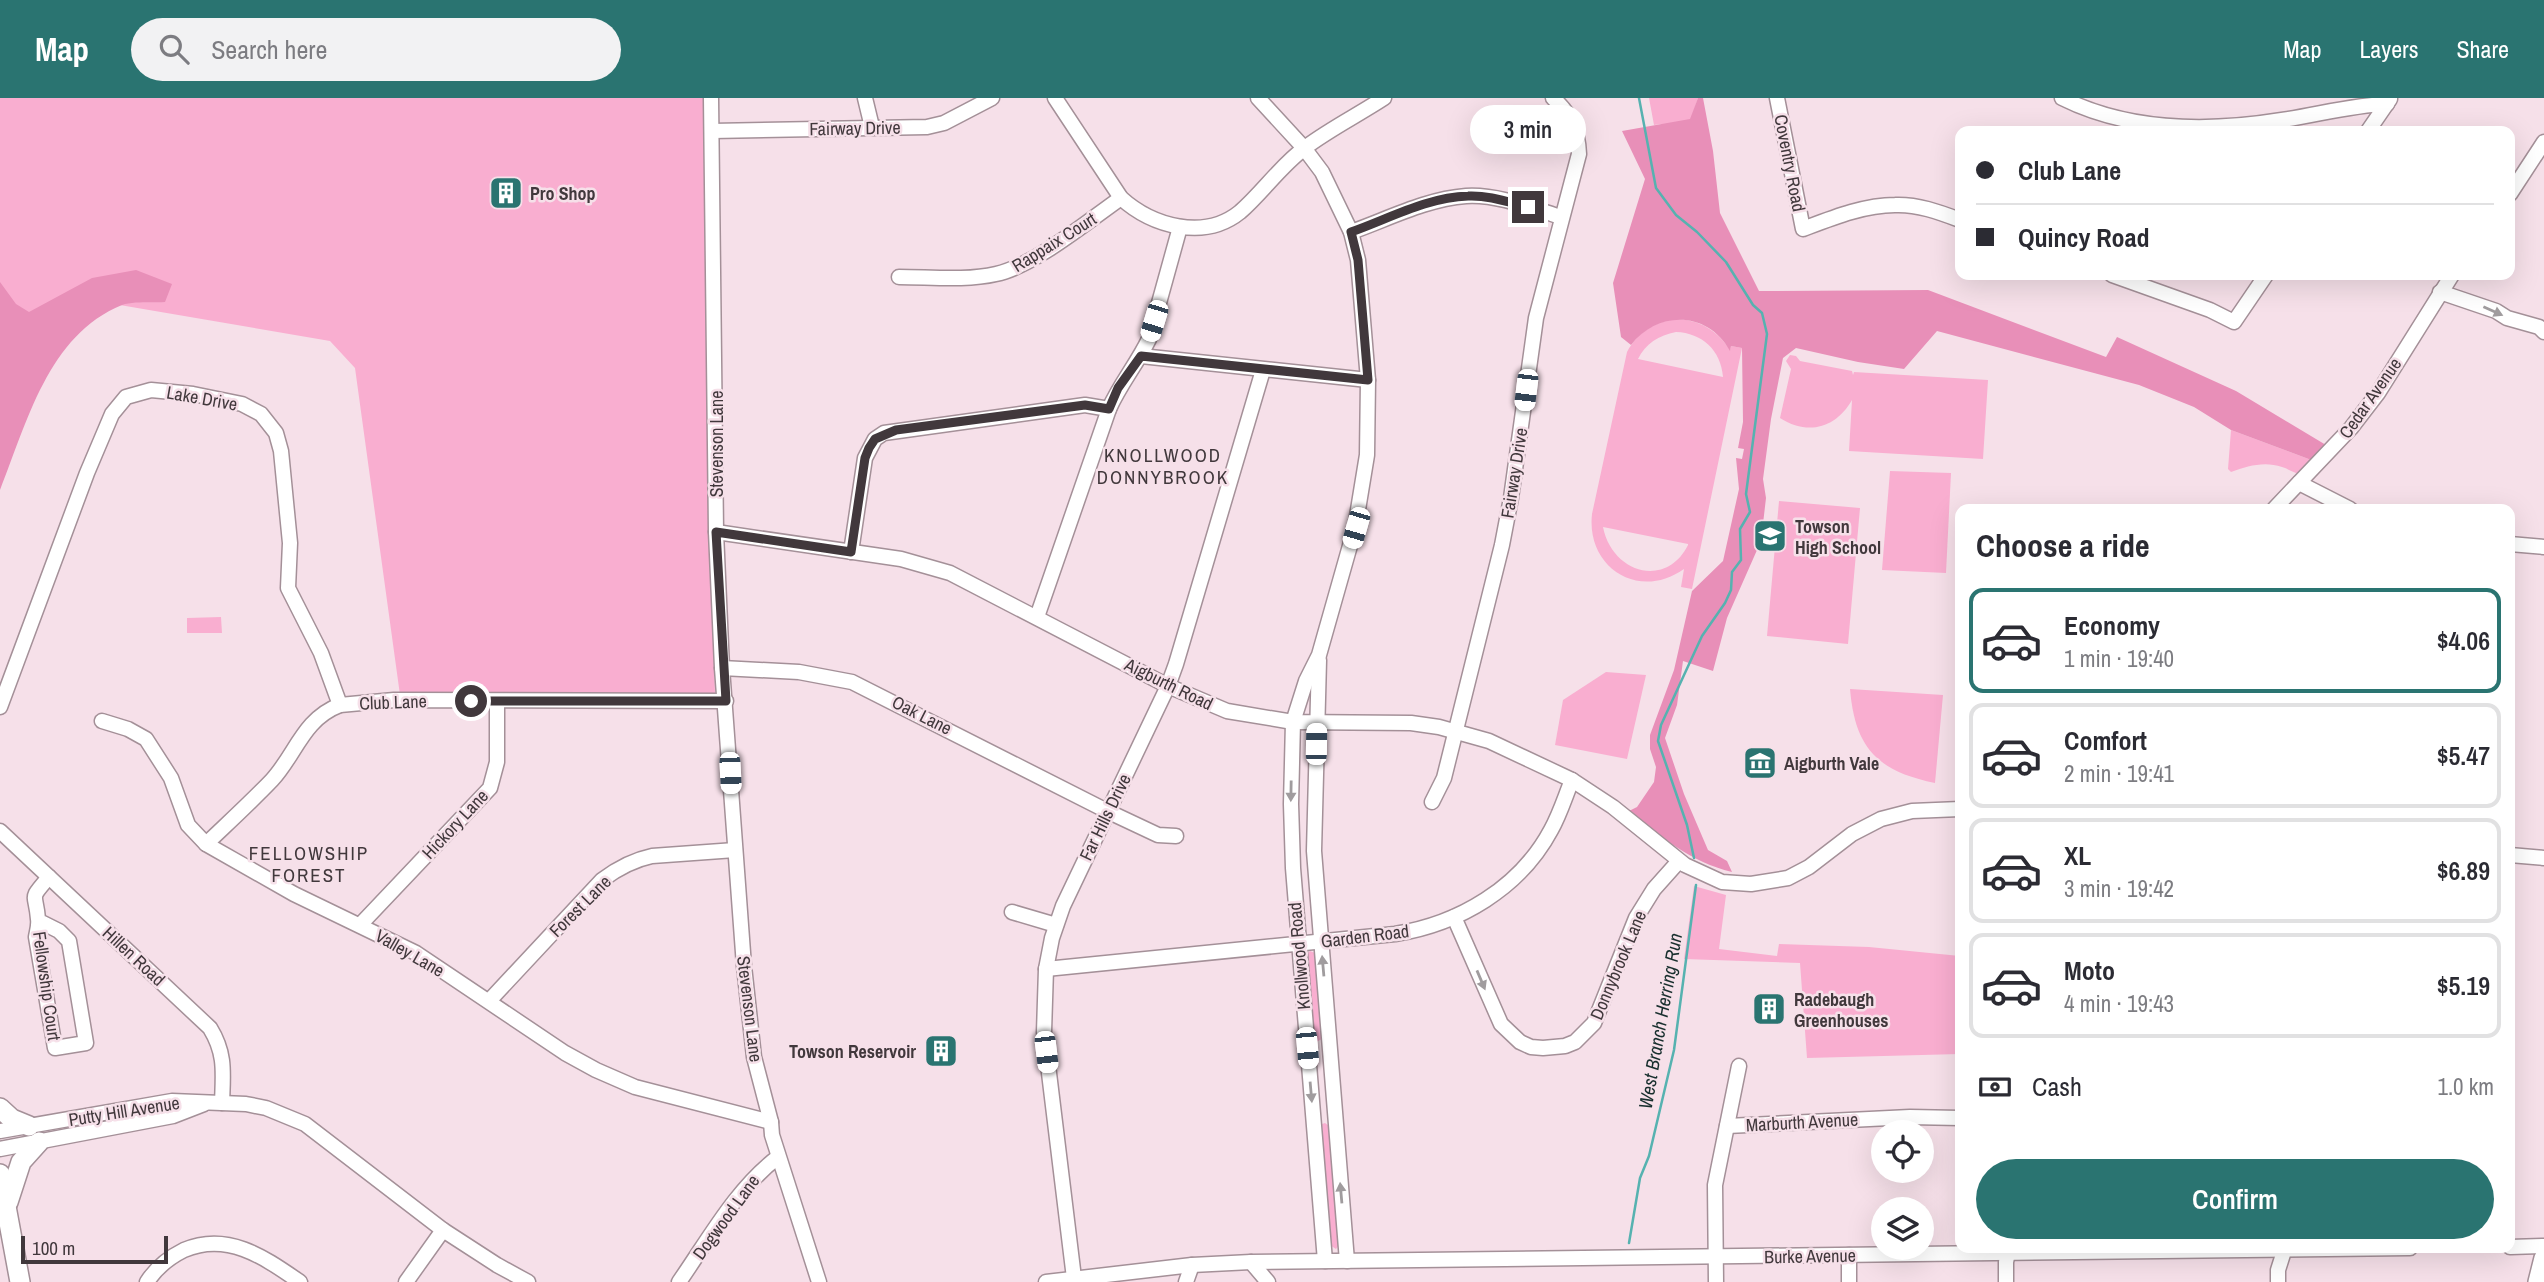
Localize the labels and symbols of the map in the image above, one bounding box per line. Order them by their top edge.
callout: 3 min [1470,105,1586,154]
street label: Coventry Road [1768,112,1812,214]
street label: Fairway Drive [809,115,901,141]
building icon: Pro Shop [487,174,525,212]
place label: Pro Shop [530,181,596,206]
route end [1512,191,1544,223]
street label: Rappaix Court [1007,206,1101,278]
car [1138,298,1171,344]
one-way arrow [2483,305,2503,317]
street label: Cedar Avenue [2333,353,2407,443]
car [1514,368,1539,412]
street label: Lake Drive [165,379,239,417]
street label: Stevenson Lane [704,391,729,497]
street label: Fairway Drive [1495,426,1533,520]
district label: KNOLLWOOD DONNYBROOK [1097,442,1229,490]
car [1341,505,1372,551]
place label: Towson High School [1795,514,1881,560]
school or university icon: Towson High School [1751,517,1789,555]
street label: Aigburth Road [1120,651,1217,716]
route start [455,685,487,717]
street label: Club Lane [359,688,427,716]
street label: Oak Lane [888,689,956,741]
car [1306,723,1327,765]
museum icon: Aigburth Vale [1741,744,1779,782]
car [719,751,742,795]
place label: Aigburth Vale [1784,751,1879,776]
street label: Far Hills Drive [1073,769,1137,865]
one-way arrow [1286,781,1297,803]
street label: Hickory Lane [416,784,494,864]
district label: FELLOWSHIP FOREST [249,840,369,888]
street label: Forest Lane [544,870,616,942]
street label: Knollwood Road [1282,901,1316,1011]
street label: Donnybrook Lane [1584,906,1652,1024]
street label: Garden Road [1319,918,1411,954]
street label: Hillen Road [97,921,171,991]
street label: Valley Lane [371,923,449,983]
street label: Fellowship Court [27,930,67,1042]
water label: West Branch Herring Run [1632,931,1688,1111]
street label: Stevenson Lane [731,955,769,1063]
one-way arrow [1317,955,1328,977]
one-way arrow [1475,970,1486,991]
place label: Radebaugh Greenhouses [1794,987,1888,1033]
building icon: Radebaugh Greenhouses [1750,990,1788,1028]
car [1295,1026,1320,1070]
car [1034,1030,1059,1074]
building icon: Towson Reservoir [922,1032,960,1070]
place label: Towson Reservoir [789,1039,916,1064]
one-way arrow [1306,1081,1317,1103]
street label: Putty Hill Avenue [67,1090,181,1132]
street label: Marburth Avenue [1745,1107,1859,1137]
street label: Dogwood Lane [687,1169,765,1265]
one-way arrow [1335,1182,1346,1204]
scale bar [21,1233,168,1265]
street label: Burke Avenue [1764,1243,1856,1269]

